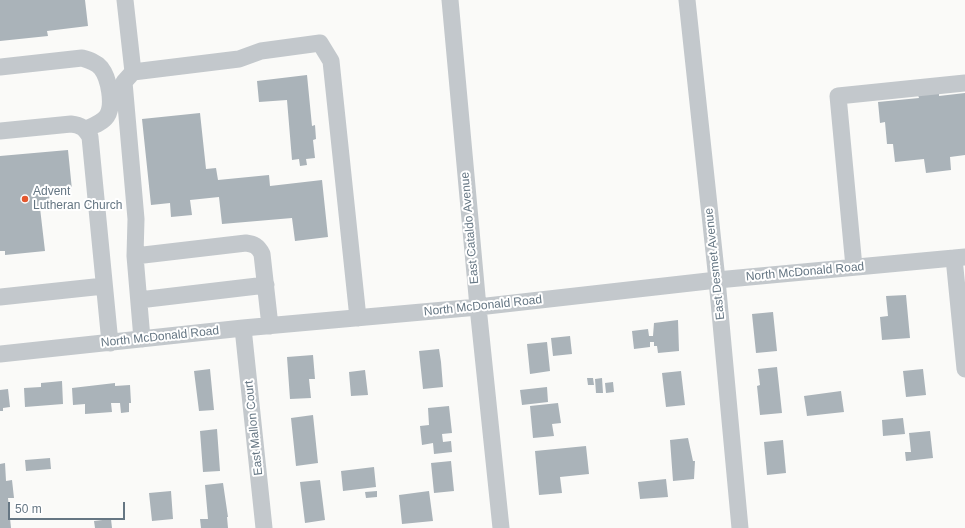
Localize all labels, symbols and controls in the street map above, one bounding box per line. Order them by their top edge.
street label: East Cataldo Avenue [458,171,482,285]
place label: Advent Lutheran Church [33,185,122,213]
marker: Advent Lutheran Church [20,194,30,204]
street label: East Desmet Avenue [702,207,728,321]
street label: North McDonald Road [745,260,865,284]
street label: North McDonald Road [423,293,543,319]
street label: North McDonald Road [100,324,220,350]
street label: East Mallon Court [242,380,266,476]
scale bar [10,494,127,520]
text: 50 m [15,502,42,516]

